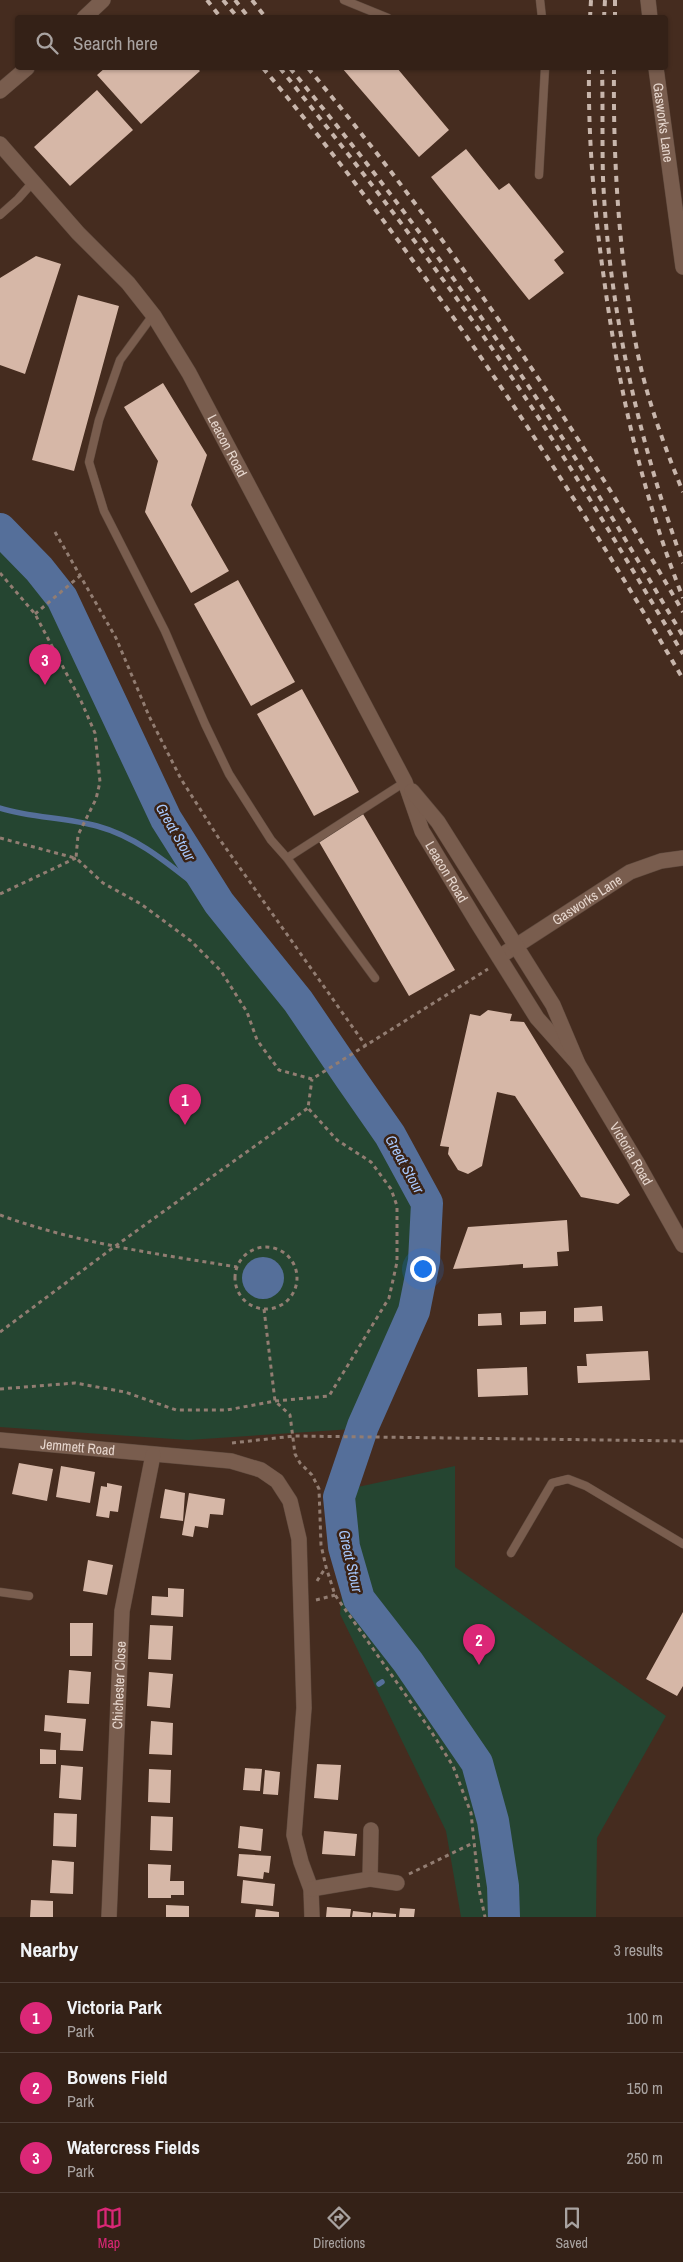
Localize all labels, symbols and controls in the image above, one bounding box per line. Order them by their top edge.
search box [15,15,668,70]
icon: search [33,29,61,57]
text: Search here [73,30,158,56]
street label: Gasworks Lane [649,82,678,163]
street label: Leacon Road [203,411,251,480]
pin: 3 [29,644,61,685]
water label: Great Stour [151,799,201,866]
street label: Leacon Road [421,838,472,906]
street label: Gasworks Lane [549,871,625,929]
pin: 1 [169,1084,201,1125]
street label: Victoria Road [606,1119,657,1188]
water label: Great Stour [380,1131,430,1198]
your location [410,1256,436,1282]
street label: Jemmett Road [40,1435,116,1459]
water label: Great Stour [334,1528,369,1595]
pin: 2 [463,1624,495,1665]
street label: Chichester Close [108,1641,130,1730]
text: Nearby [20,1935,78,1964]
text: 3 results [613,1939,663,1961]
text: Victoria Park [67,1994,162,2020]
text: 1 [32,2007,40,2029]
text: 100 m [627,2007,663,2029]
text: Park [67,2020,94,2042]
text: Bowens Field [67,2064,167,2090]
text: 2 [32,2077,40,2099]
text: 150 m [627,2077,663,2099]
text: Park [67,2090,94,2112]
text: Watercress Fields [67,2134,200,2160]
text: 3 [32,2147,40,2169]
text: 250 m [627,2147,663,2169]
text: Park [67,2160,94,2182]
tab: Map [95,2204,123,2252]
tab: Directions [313,2204,365,2252]
tab: Saved [555,2204,588,2252]

